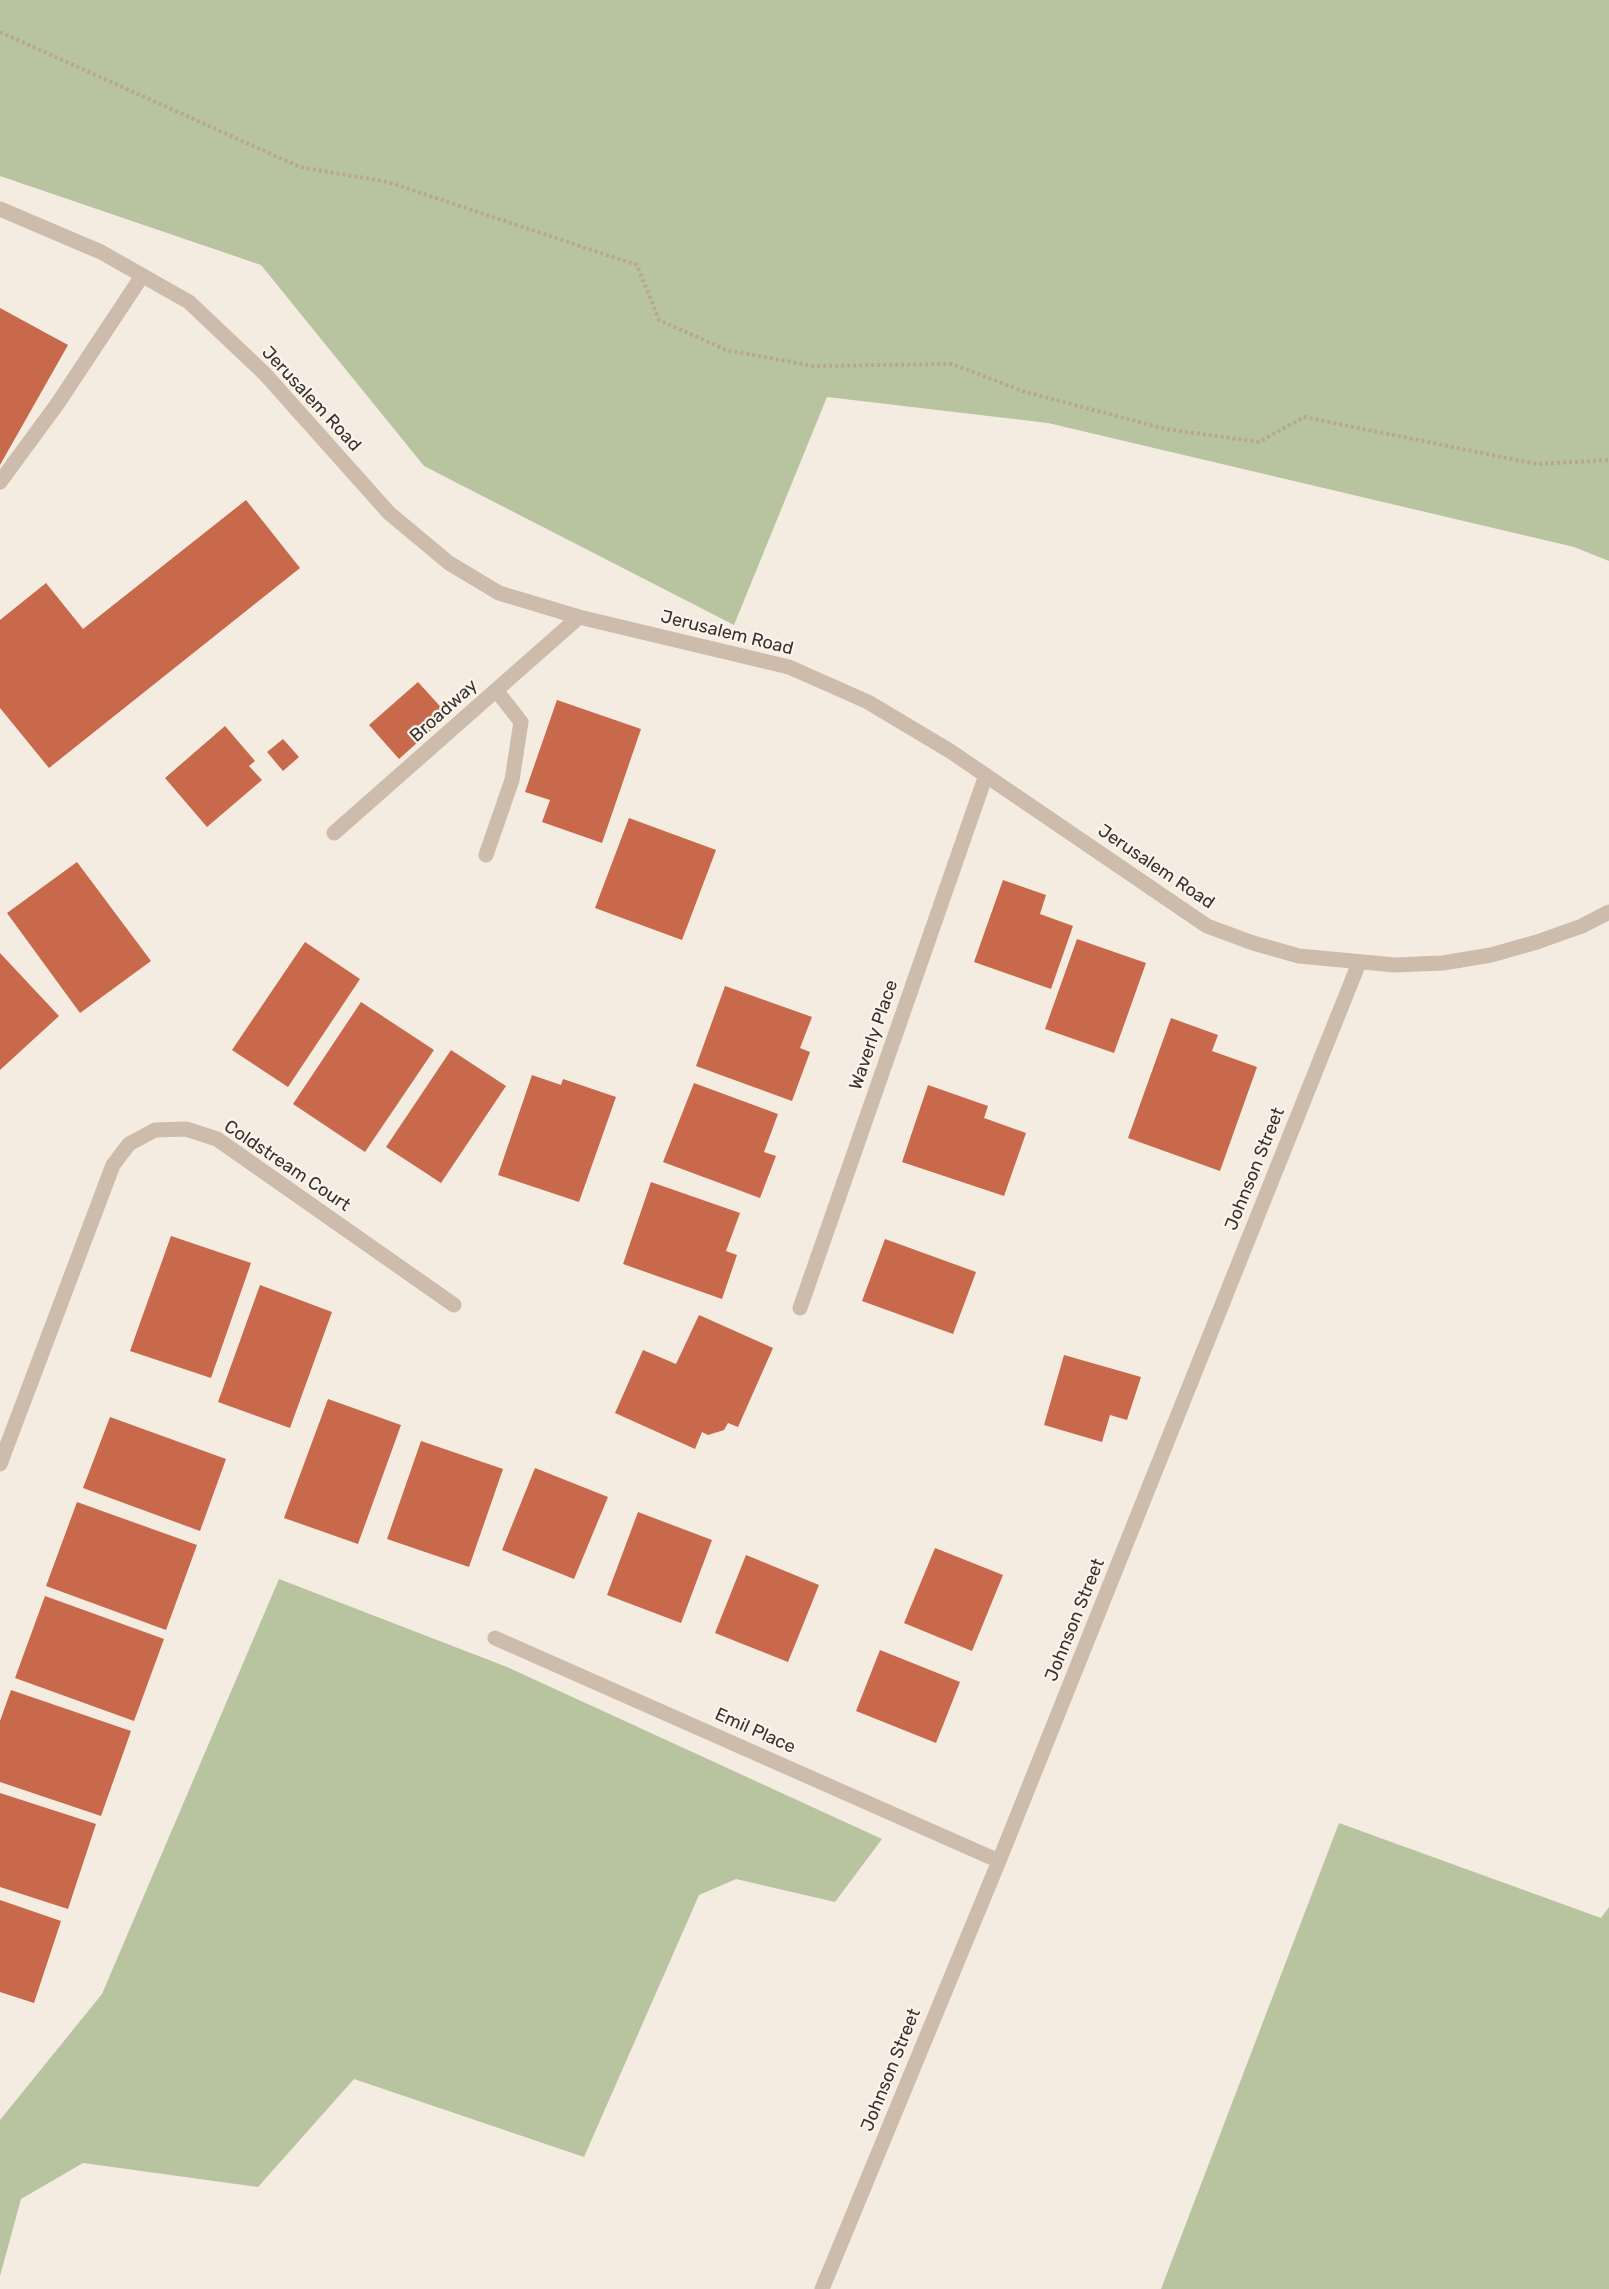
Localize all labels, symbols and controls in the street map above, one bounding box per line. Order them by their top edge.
street label: Jerusalem Road [257,342,365,456]
street label: Jerusalem Road [659,606,795,660]
street label: Broadway [406,675,482,747]
street label: Jerusalem Road [1094,820,1218,914]
street label: Waverly Place [845,977,903,1093]
street label: Johnson Street [1221,1104,1289,1234]
street label: Coldstream Court [220,1116,354,1216]
street label: Johnson Street [1041,1555,1109,1685]
street label: Emil Place [711,1704,799,1758]
street label: Johnson Street [857,2005,925,2135]

